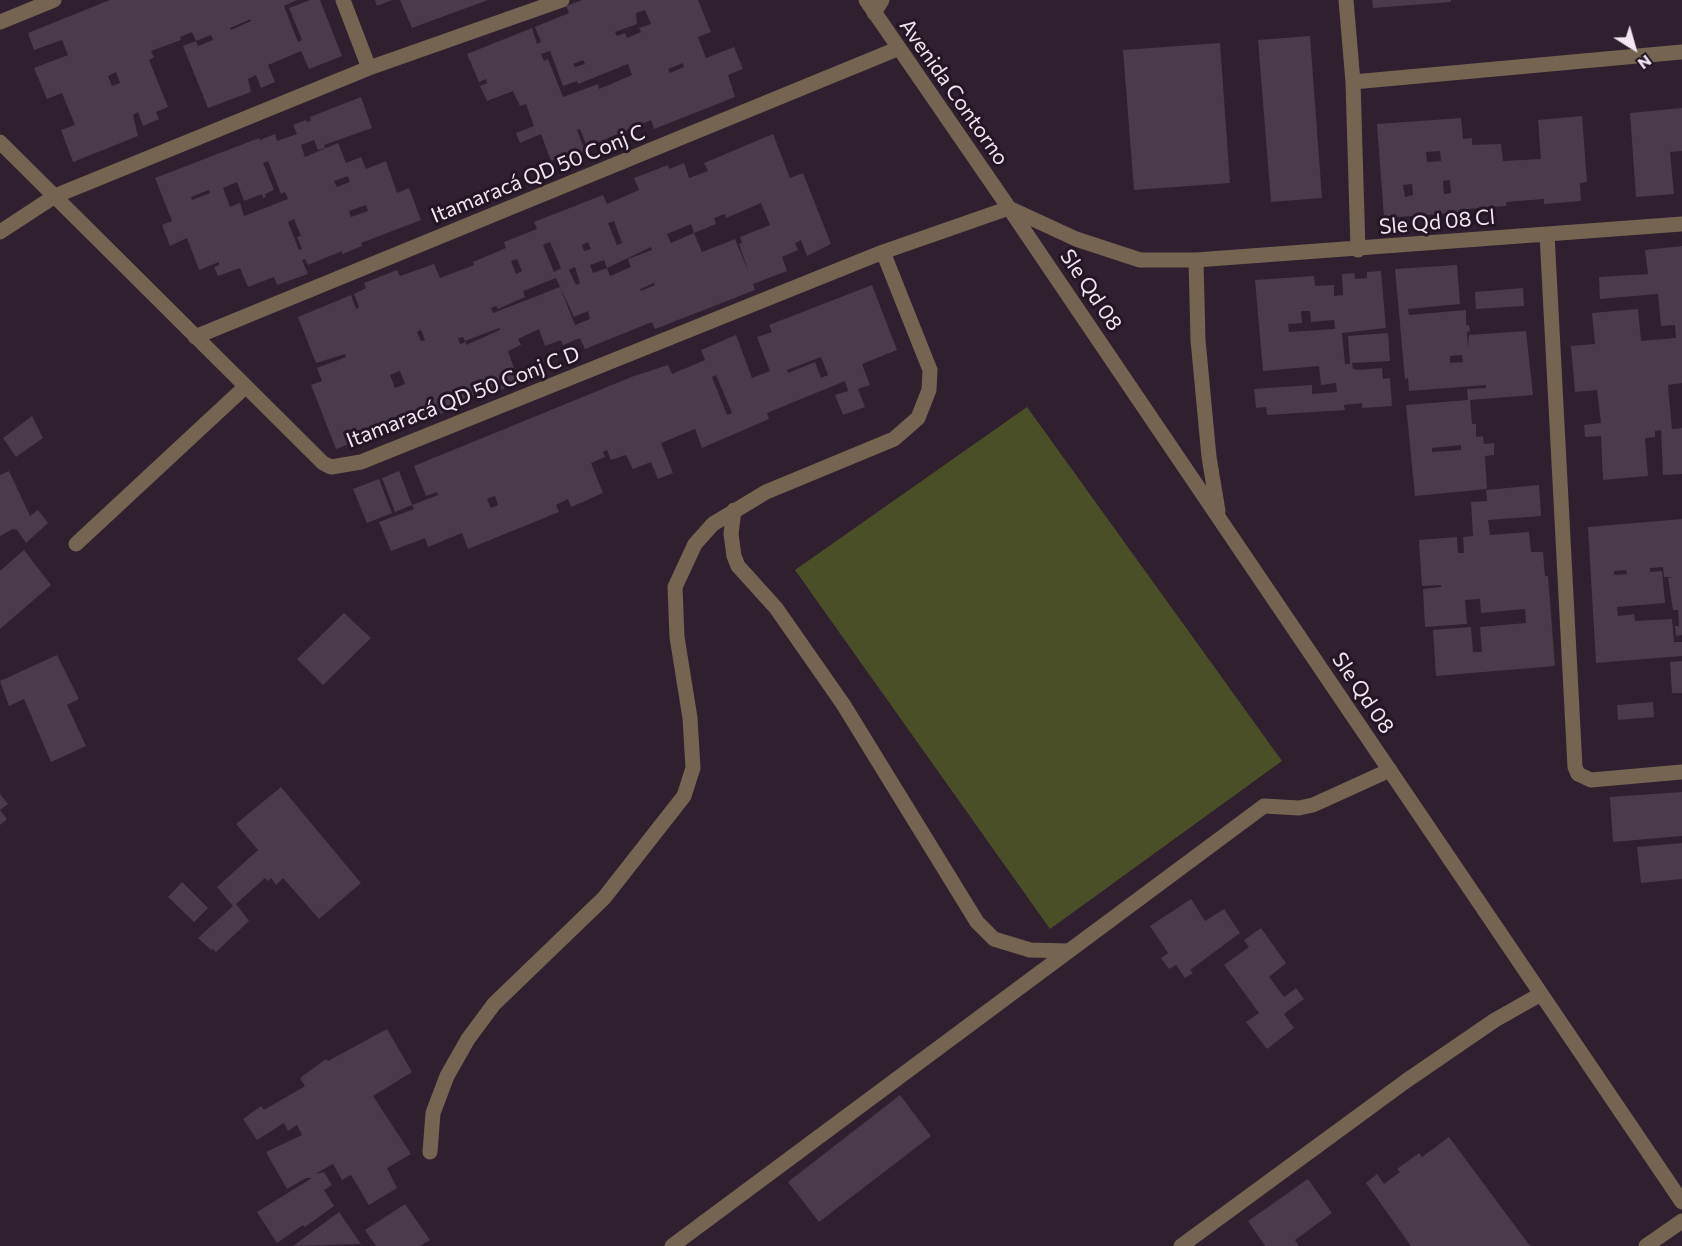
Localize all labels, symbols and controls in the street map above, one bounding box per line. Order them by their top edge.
street label: Avenida Contorno [894,14,1014,170]
north arrow [1604,18,1664,78]
text: N [1635,52,1656,74]
street label: Itamaracá QD 50 Conj C [427,120,649,228]
street label: Sle Qd 08 Cl [1378,204,1496,240]
street label: Sle Qd 08 [1055,245,1127,335]
street label: Itamaracá QD 50 Conj C D [343,341,583,453]
street label: Sle Qd 08 [1327,648,1399,738]

